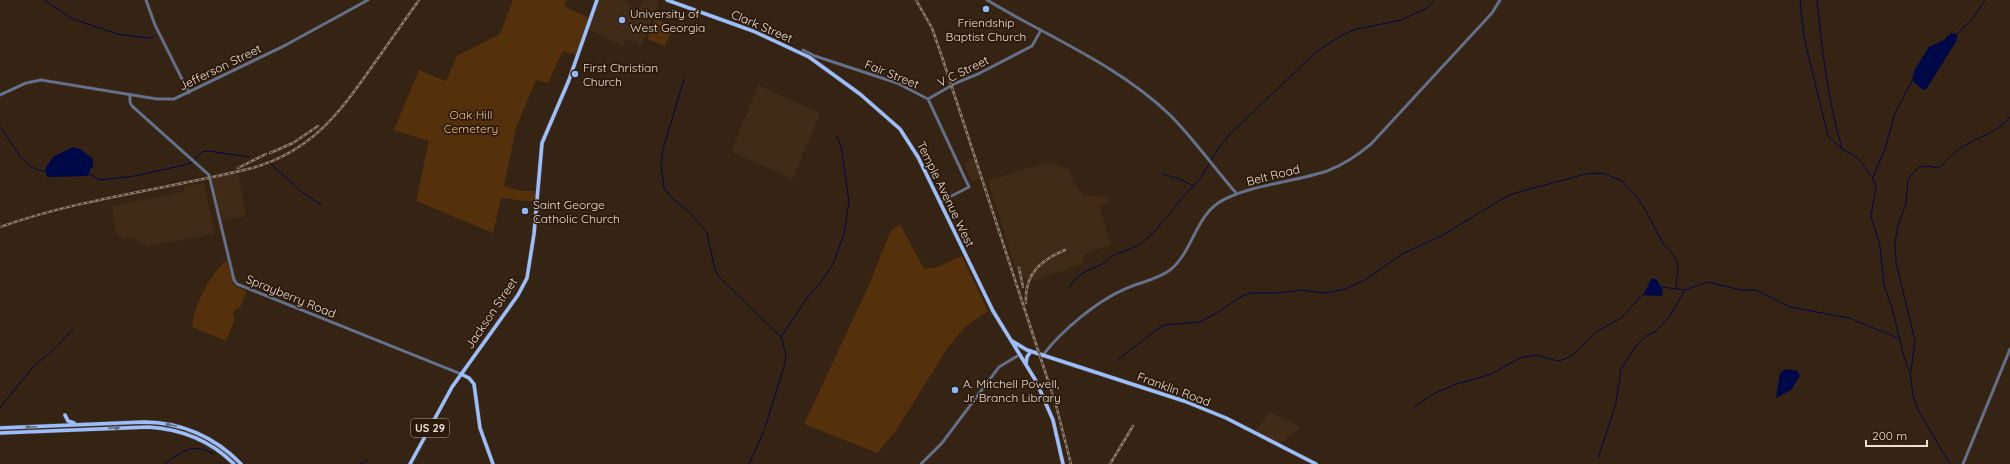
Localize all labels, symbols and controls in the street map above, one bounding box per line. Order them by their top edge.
marker: Friendship Baptist Church [981,4,991,14]
place label: University of West Georgia [630,6,705,35]
street label: Clark Street [729,6,795,46]
marker: University of West Georgia [617,15,627,25]
place label: Friendship Baptist Church [946,15,1026,44]
street label: Jefferson Street [176,41,264,93]
street label: V C Street [935,52,991,90]
street label: Fair Street [863,56,921,92]
place label: First Christian Church [583,60,658,89]
marker: First Christian Church [570,69,580,79]
park label: Oak Hill Cemetery [444,107,498,136]
street label: Temple Avenue West [914,139,978,249]
street label: Belt Road [1245,161,1301,189]
place label: Saint George Catholic Church [533,197,620,226]
marker: Saint George Catholic Church [520,206,530,216]
street label: Sprayberry Road [244,271,338,321]
street label: Jackson Street [462,275,520,351]
street label: Franklin Road [1135,369,1213,409]
place label: A. Mitchell Powell, Jr. Branch Library [963,376,1061,405]
marker: A. Mitchell Powell, Jr. Branch Library [950,385,960,395]
road number: US 29 [411,419,449,437]
one-way arrow [165,421,177,427]
scale bar [1866,422,1927,448]
one-way arrow [25,423,37,430]
one-way arrow [108,425,121,431]
text: 200 m [1872,428,1907,443]

